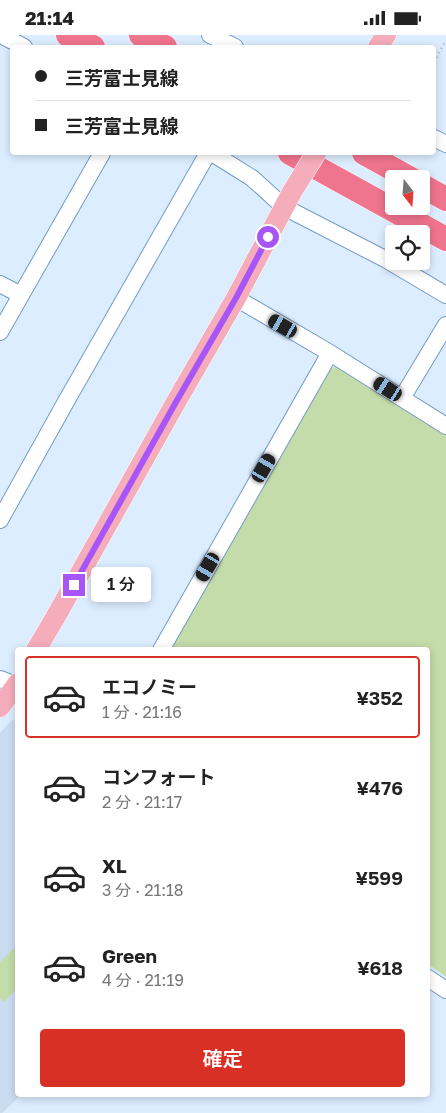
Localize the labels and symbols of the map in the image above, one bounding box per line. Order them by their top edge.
north arrow [385,170,430,215]
route start [257,226,279,248]
car [266,312,299,340]
car [371,375,404,403]
car [250,451,277,485]
car [194,550,221,584]
callout: 1 分 [92,567,152,603]
route end [63,574,85,596]

